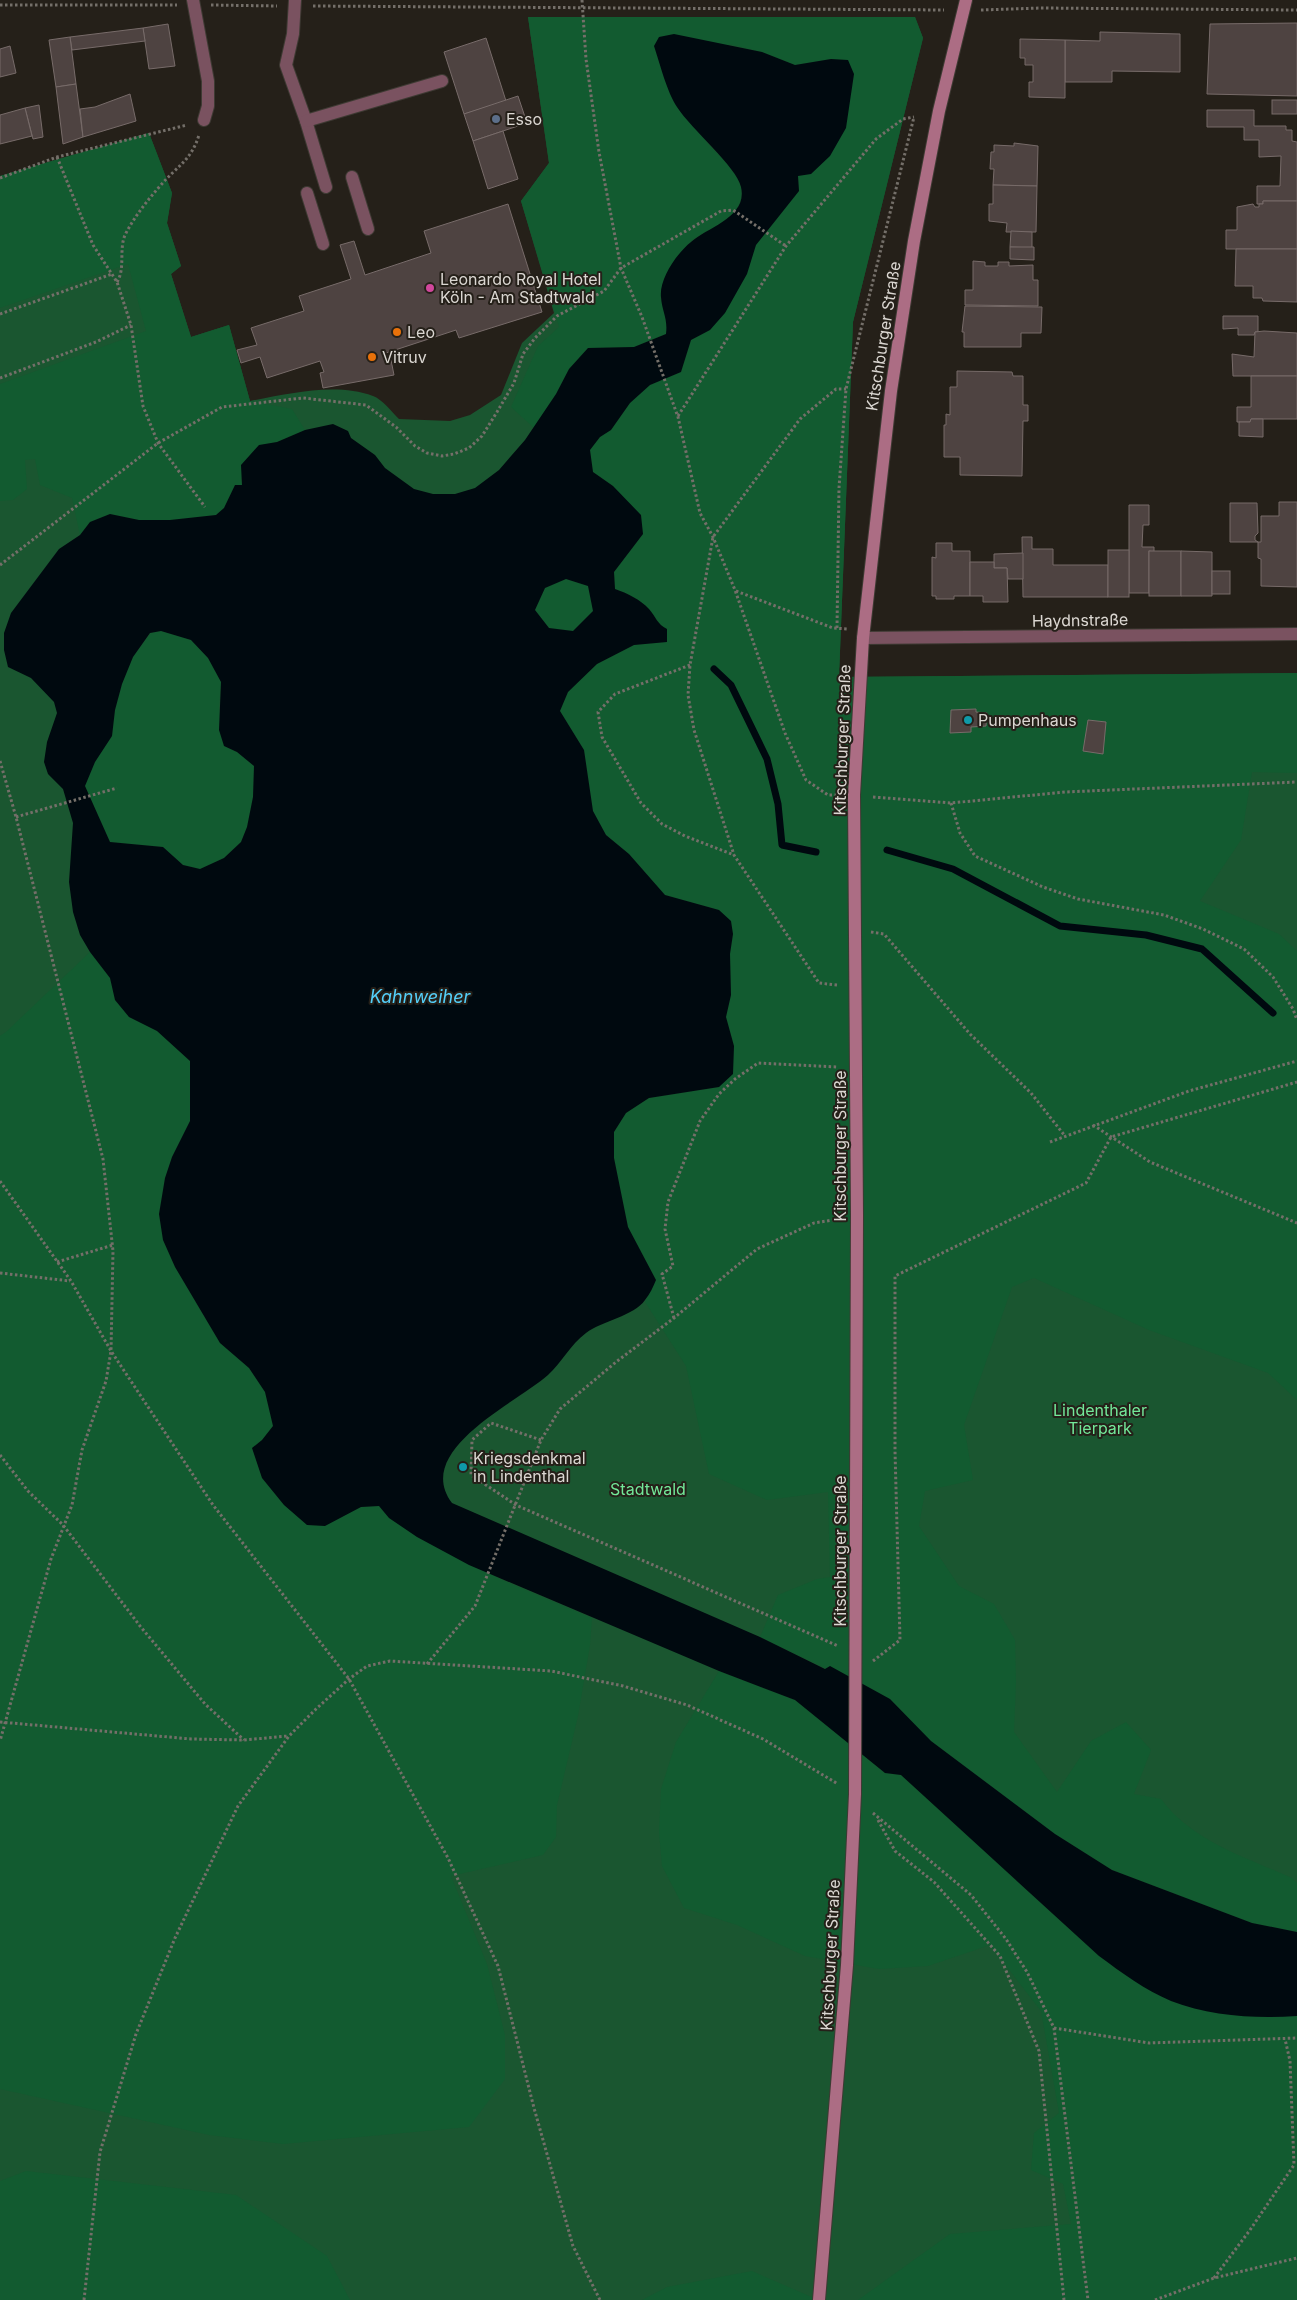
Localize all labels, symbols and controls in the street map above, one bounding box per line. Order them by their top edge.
place label: Esso [506,109,542,129]
marker: Esso [490,113,502,125]
street label: Kitschburger Straße [861,260,905,412]
place label: Leonardo Royal Hotel Köln - Am Stadtwald [440,269,601,307]
marker: Leonardo Royal Hotel Köln - Am Stadtwald [424,282,436,294]
place label: Leo [407,322,435,342]
marker: Leo [391,326,403,338]
place label: Vitruv [382,347,427,367]
marker: Vitruv [366,351,378,363]
street label: Haydnstraße [1032,609,1128,631]
street label: Kitschburger Straße [829,664,855,816]
place label: Pumpenhaus [978,710,1077,730]
marker: Pumpenhaus [962,714,974,726]
water label: Kahnweiher [370,986,472,1007]
street label: Kitschburger Straße [830,1070,850,1222]
park label: Lindenthaler Tierpark [1053,1400,1147,1438]
place label: Kriegsdenkmal in Lindenthal [473,1448,586,1486]
marker: Kriegsdenkmal in Lindenthal [457,1461,469,1473]
street label: Kitschburger Straße [830,1475,850,1627]
park label: Stadtwald [610,1479,686,1499]
street label: Kitschburger Straße [816,1879,844,2031]

